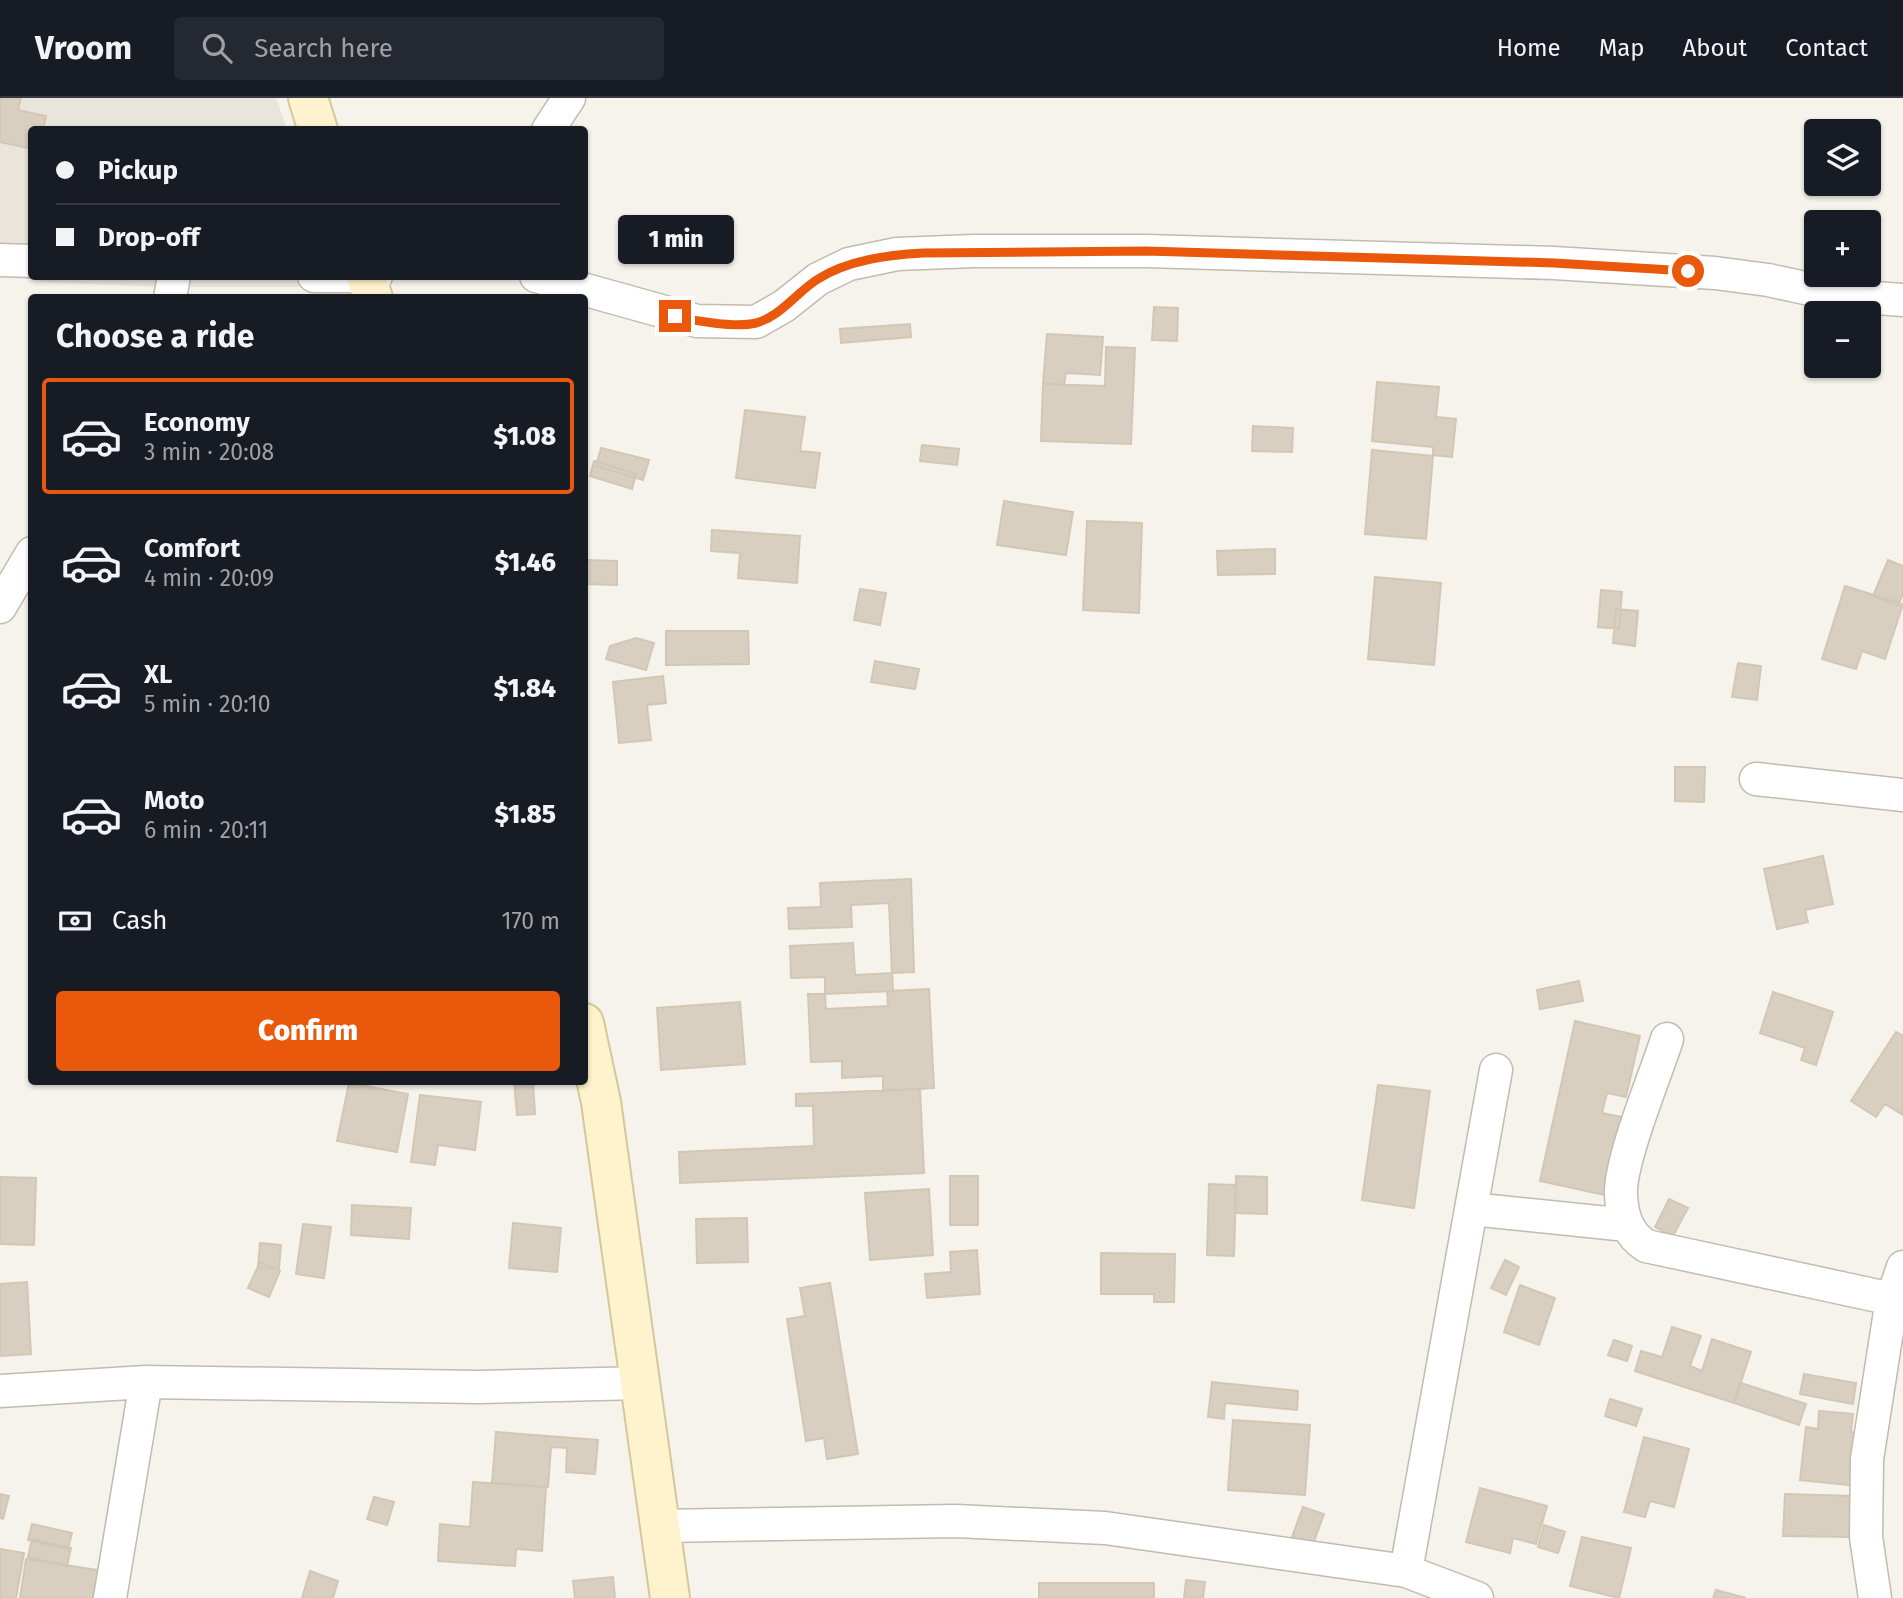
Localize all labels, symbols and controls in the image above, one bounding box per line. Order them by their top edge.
search box [174,17,664,80]
text: Vroom [35,28,132,68]
icon: search [198,29,236,67]
text: Search here [254,33,393,64]
text: Home [1497,34,1561,62]
text: Map [1599,34,1645,62]
text: About [1683,34,1747,62]
text: Contact [1785,34,1868,62]
map controls [1804,119,1881,378]
button: layers [1804,119,1881,196]
text: Pickup [98,155,178,186]
button: + [1804,210,1881,287]
callout: 1 min [617,214,733,264]
text: Drop-off [98,222,200,253]
text: 1 min [648,225,704,253]
route start [1672,255,1704,287]
route end [659,300,691,332]
button: − [1804,301,1881,378]
text: Choose a ride [56,317,254,355]
icon: car [60,405,123,468]
text: Economy [144,407,250,438]
text: $1.08 [494,421,556,452]
text: 3 min · 20:08 [144,438,274,466]
icon: car [60,531,123,594]
text: Comfort [144,533,240,564]
text: $1.46 [495,547,556,578]
text: 4 min · 20:09 [144,564,274,592]
icon: car [60,657,123,720]
text: XL [144,659,172,690]
text: $1.84 [494,673,556,704]
text: 5 min · 20:10 [144,690,271,718]
icon: car [60,783,123,846]
text: Moto [144,785,204,816]
text: $1.85 [494,799,556,830]
text: 6 min · 20:11 [144,816,268,844]
icon: cash [56,902,94,940]
text: Cash [112,905,168,936]
text: 170 m [501,907,560,935]
button: Confirm [56,991,560,1071]

